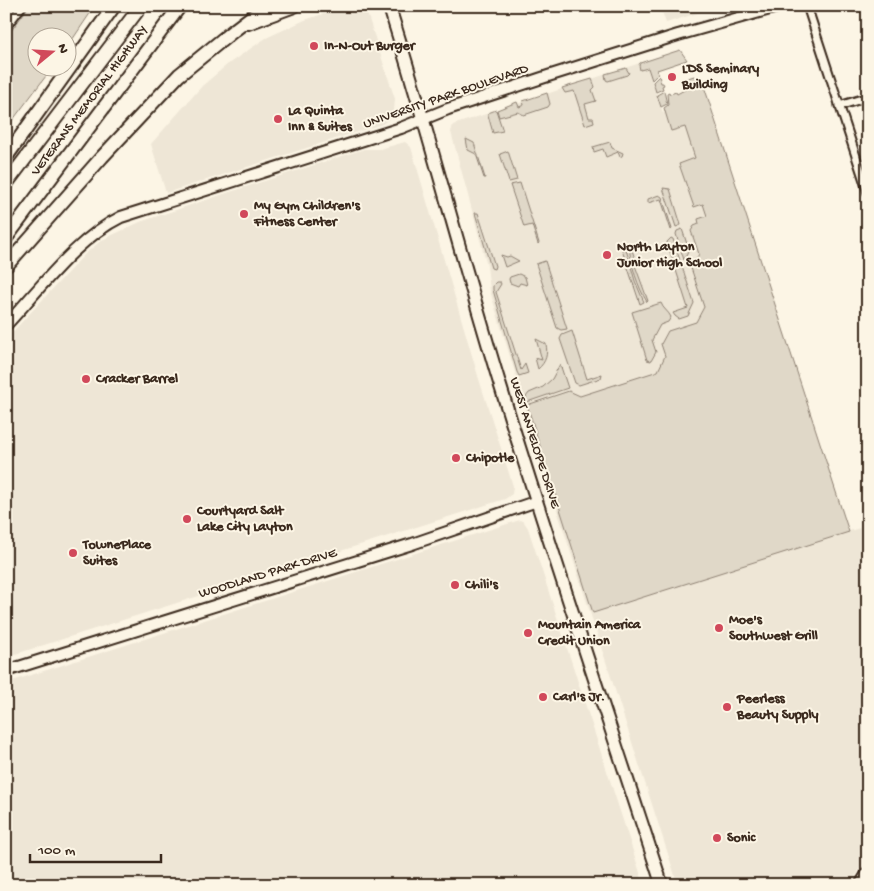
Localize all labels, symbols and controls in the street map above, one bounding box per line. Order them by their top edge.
street label: VETERANS MEMORIAL HIGHWAY [28,22,152,180]
north arrow [28,28,78,78]
place label: In-N-Out Burger [324,38,417,55]
marker: In-N-Out Burger [308,40,320,52]
street label: UNIVERSITY PARK BOULEVARD [361,60,532,133]
place label: LDS Seminary Building [681,61,759,94]
marker: LDS Seminary Building [666,71,678,83]
place label: La Quinta Inn & Suites [288,103,353,136]
marker: La Quinta Inn & Suites [272,113,284,125]
place label: My Gym Children's Fitness Center [253,198,361,231]
marker: My Gym Children's Fitness Center [238,208,250,220]
place label: North Layton Junior High School [616,239,722,272]
marker: North Layton Junior High School [601,249,613,261]
place label: Cracker Barrel [95,371,178,388]
marker: Cracker Barrel [80,373,92,385]
street label: WEST ANTELOPE DRIVE [505,375,564,512]
place label: Chipotle [465,450,515,467]
marker: Chipotle [450,452,462,464]
place label: Courtyard Salt Lake City Layton [196,503,293,536]
marker: Courtyard Salt Lake City Layton [181,513,193,525]
place label: TownePlace Suites [82,537,152,570]
street label: WOODLAND PARK DRIVE [197,545,340,603]
marker: TownePlace Suites [67,547,79,559]
place label: Chili's [464,577,499,594]
marker: Chili's [449,579,461,591]
place label: Moe's Southwest Grill [729,612,818,645]
place label: Mountain America Credit Union [537,617,642,650]
marker: Moe's Southwest Grill [713,622,725,634]
marker: Mountain America Credit Union [522,627,534,639]
place label: Carl's Jr. [552,689,605,706]
marker: Carl's Jr. [537,691,549,703]
place label: Peerless Beauty Supply [736,691,819,724]
marker: Peerless Beauty Supply [721,701,733,713]
place label: Sonic [727,830,756,847]
scale bar [30,831,161,863]
marker: Sonic [711,832,723,844]
text: 100 m [37,842,76,860]

